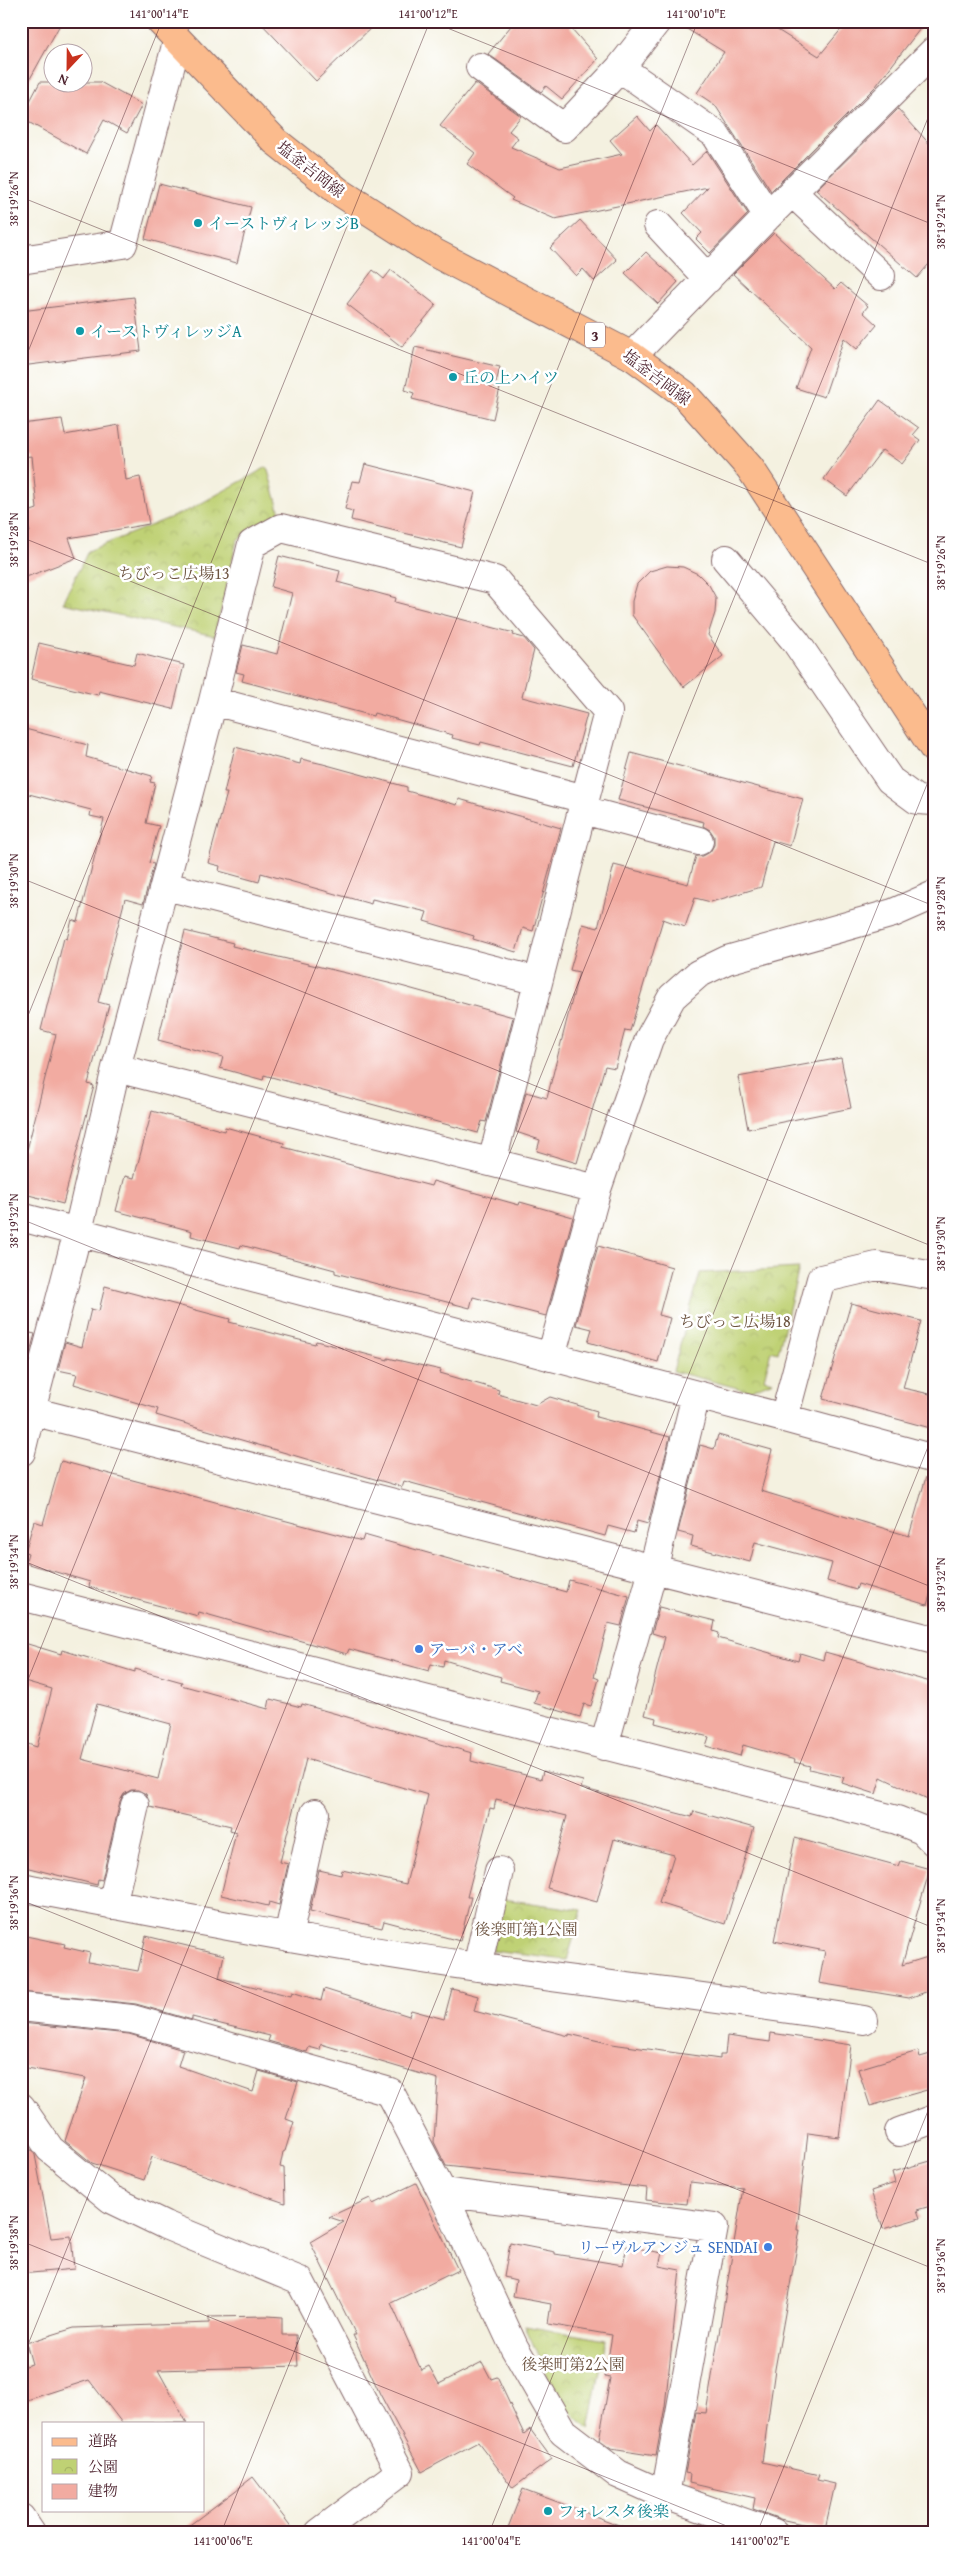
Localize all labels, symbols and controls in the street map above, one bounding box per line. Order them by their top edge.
text: 141°00'14"E [129,5,189,22]
text: 141°00'12"E [398,5,458,22]
text: 141°00'10"E [666,5,726,22]
north arrow [42,42,92,92]
text: N [54,69,71,91]
street label: 塩釜吉岡線 [272,135,350,203]
text: 38°19'26"N [5,171,22,227]
text: 38°19'24"N [932,194,949,250]
place label: イーストヴィレッジB [208,211,359,235]
marker: イーストヴィレッジB [192,217,204,229]
place label: イーストヴィレッジA [90,319,242,343]
road number: 3 [585,322,605,348]
marker: イーストヴィレッジA [74,325,86,337]
street label: 塩釜吉岡線 [618,343,696,411]
place label: 丘の上ハイツ [463,365,559,389]
marker: 丘の上ハイツ [447,371,459,383]
text: 38°19'28"N [5,512,22,568]
text: 38°19'26"N [932,535,949,591]
park label: ちびっこ広場13 [118,561,230,585]
text: 38°19'30"N [5,853,22,909]
text: 38°19'28"N [932,876,949,932]
text: 38°19'32"N [5,1193,22,1249]
text: 38°19'30"N [932,1216,949,1272]
park label: ちびっこ広場18 [679,1309,791,1333]
text: 38°19'34"N [5,1534,22,1590]
text: 38°19'32"N [932,1557,949,1613]
place label: アーバ・アベ [429,1637,523,1661]
marker: アーバ・アベ [413,1643,425,1655]
text: 38°19'36"N [5,1875,22,1931]
text: 38°19'34"N [932,1898,949,1954]
park label: 後楽町第1公園 [474,1917,578,1941]
text: 38°19'38"N [5,2215,22,2271]
place label: リーヴルアンジュ SENDAI [578,2235,758,2259]
text: 38°19'36"N [932,2238,949,2294]
marker: リーヴルアンジュ SENDAI [762,2241,774,2253]
park label: 後楽町第2公園 [521,2352,625,2376]
legend [42,2422,205,2512]
text: 道路 [88,2430,118,2451]
text: 公園 [88,2456,118,2477]
text: 建物 [88,2480,118,2501]
place label: フォレスタ後楽 [558,2499,669,2523]
marker: フォレスタ後楽 [542,2505,554,2517]
text: 141°00'06"E [193,2532,253,2549]
text: 141°00'04"E [461,2532,521,2549]
text: 141°00'02"E [730,2532,790,2549]

